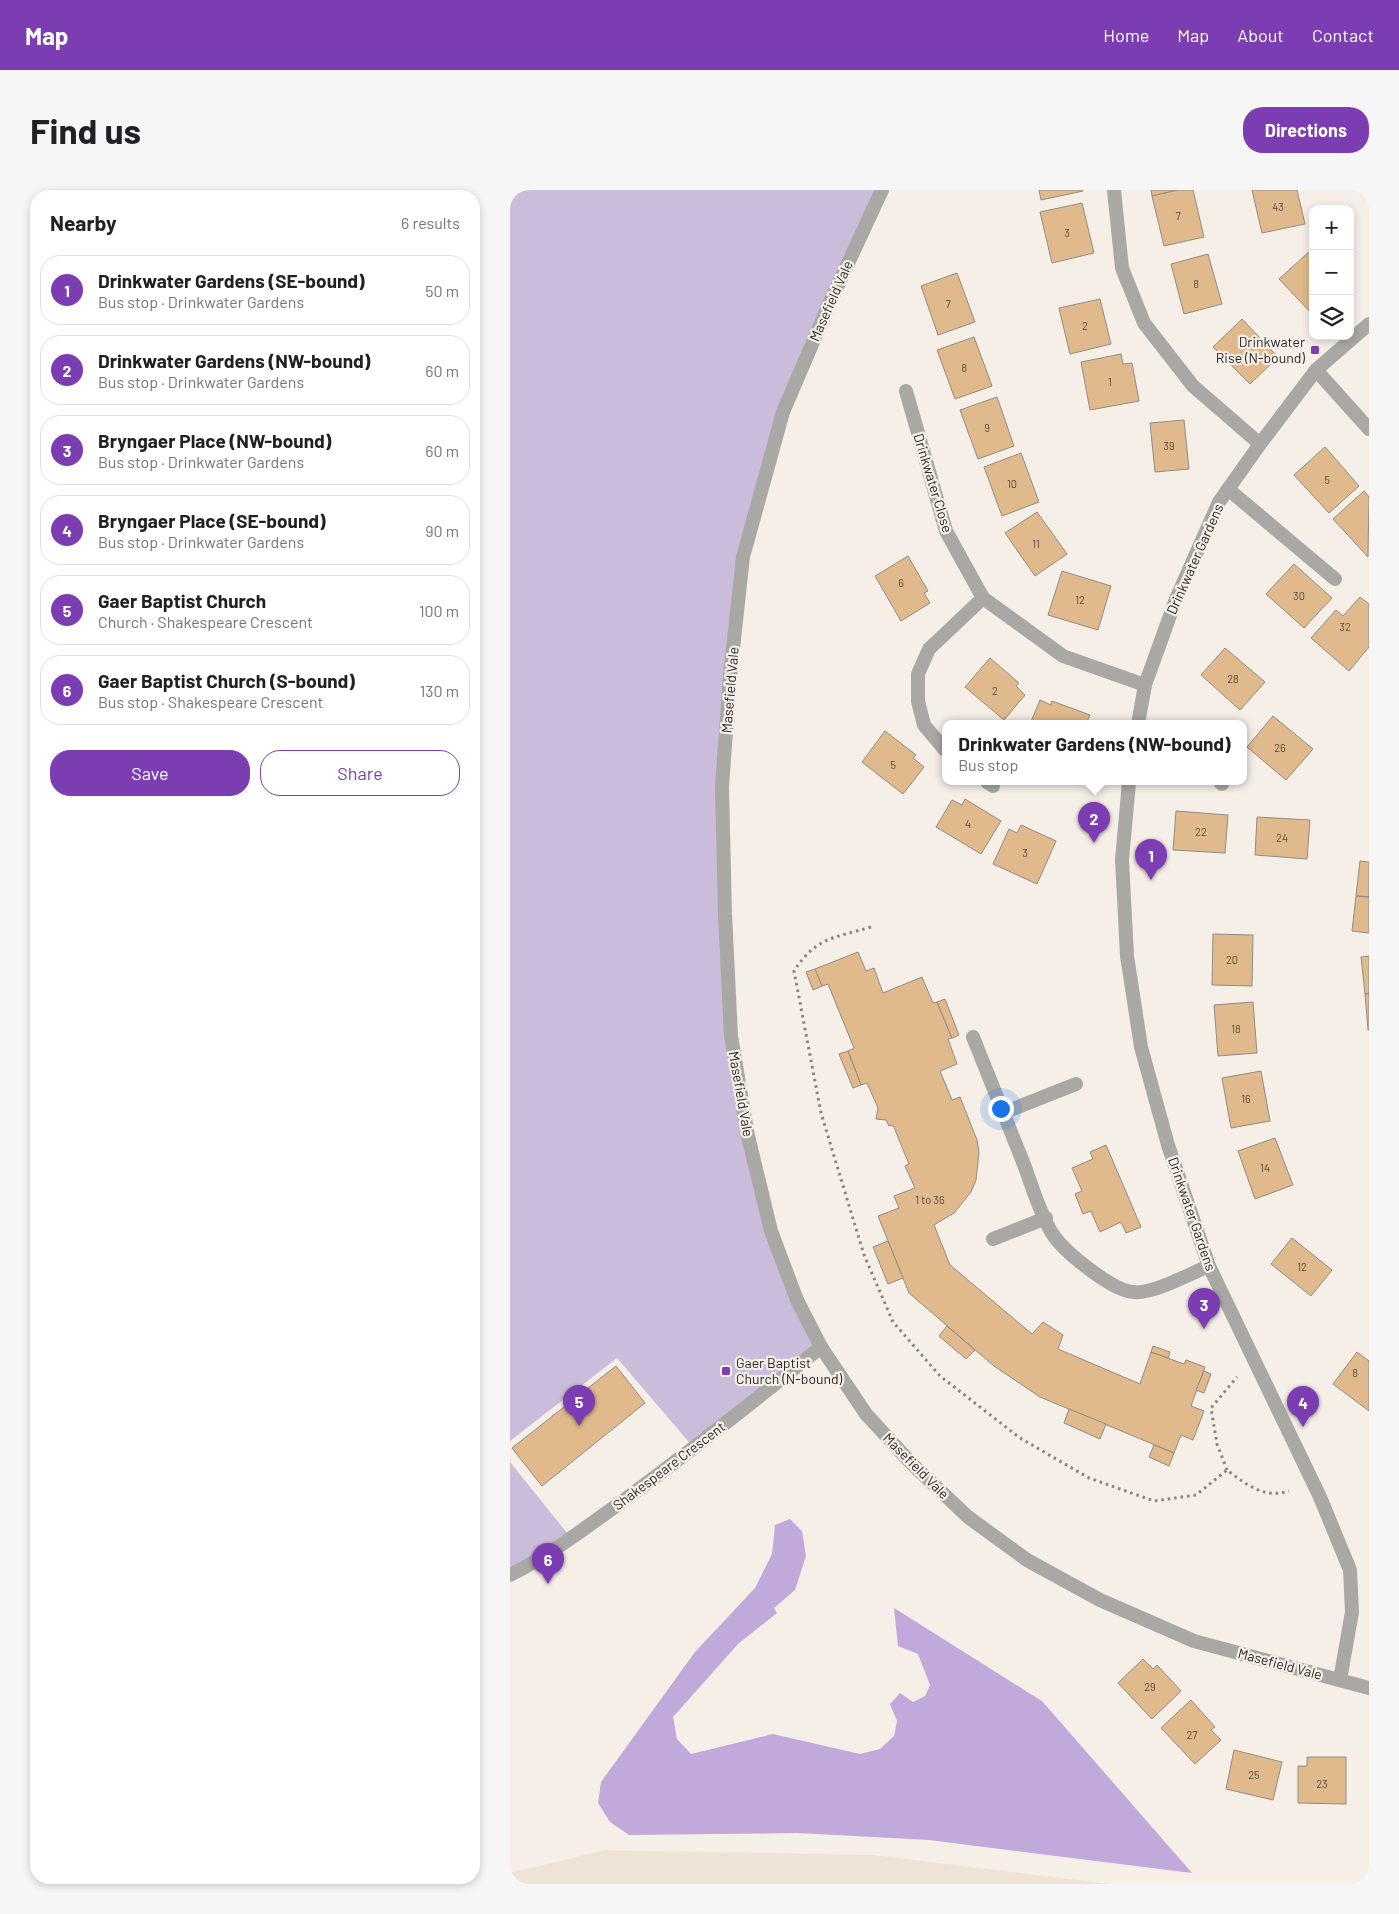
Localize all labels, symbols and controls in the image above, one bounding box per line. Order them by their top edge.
text: Map [25,21,68,50]
text: Home [1103,24,1149,46]
text: Map [1177,24,1209,46]
text: About [1237,24,1284,46]
text: Contact [1312,24,1374,46]
button: Directions [1243,107,1369,153]
text: Find us [30,109,141,151]
house number: 43 [1272,200,1284,213]
map controls [1309,205,1354,340]
button: + [1309,205,1354,250]
house number: 7 [1175,209,1181,222]
text: Nearby [50,210,116,235]
text: 6 results [401,213,460,232]
house number: 3 [1064,226,1070,239]
button: − [1309,250,1354,295]
street label: Masefield Vale [805,258,856,344]
text: Drinkwater Gardens (SE-bound) [98,269,365,292]
house number: 8 [1193,277,1199,290]
text: 1 [64,281,70,300]
text: 50 m [425,281,459,300]
text: Bus stop · Drinkwater Gardens [98,292,304,311]
button: layers [1309,295,1354,340]
house number: 7 [945,297,951,310]
house number: 2 [1082,319,1088,332]
place label: Drinkwater Rise (N-bound) [1216,333,1305,366]
marker: Drinkwater Rise (N-bound) [1309,344,1321,356]
text: Drinkwater Gardens (NW-bound) [98,349,370,372]
text: 2 [63,361,71,380]
text: 60 m [425,361,459,380]
house number: 8 [961,361,967,374]
text: Bus stop · Drinkwater Gardens [98,372,304,391]
house number: 1 [1108,375,1112,388]
house number: 9 [984,421,990,434]
text: Bryngaer Place (NW-bound) [98,429,331,452]
street label: Drinkwater Close [910,431,957,534]
house number: 39 [1163,439,1175,452]
text: 3 [63,441,71,460]
text: 60 m [425,441,459,460]
text: Bus stop · Drinkwater Gardens [98,452,304,471]
house number: 5 [1324,473,1330,486]
house number: 10 [1007,477,1017,490]
street label: Drinkwater Gardens [1163,501,1227,617]
text: Bryngaer Place (SE-bound) [98,509,326,532]
text: 4 [62,521,72,540]
text: 90 m [425,521,459,540]
text: Bus stop · Drinkwater Gardens [98,532,304,551]
house number: 11 [1032,537,1040,550]
house number: 6 [898,576,904,589]
text: Gaer Baptist Church [98,589,266,612]
house number: 30 [1293,589,1305,602]
house number: 12 [1075,593,1085,606]
text: 5 [63,601,71,620]
text: 100 m [419,601,459,620]
text: Church · Shakespeare Crescent [98,612,313,631]
house number: 32 [1339,620,1351,633]
street label: Masefield Vale [717,646,742,734]
text: Gaer Baptist Church (S-bound) [98,669,355,692]
house number: 28 [1227,672,1239,685]
text: 6 [63,681,71,700]
text: 130 m [420,681,459,700]
house number: 2 [992,684,998,697]
text: Bus stop · Shakespeare Crescent [98,692,323,711]
popup [942,720,1247,785]
text: Drinkwater Gardens (NW-bound) [958,732,1231,755]
house number: 26 [1274,741,1286,754]
button: Save [50,750,250,796]
button: Share [260,750,460,796]
text: Bus stop [958,755,1018,774]
house number: 5 [890,758,896,771]
pin: 2 [1078,802,1110,843]
house number: 4 [965,817,971,830]
house number: 22 [1195,825,1207,838]
house number: 24 [1276,831,1288,844]
pin: 1 [1135,839,1167,880]
house number: 3 [1022,846,1028,859]
house number: 20 [1226,953,1238,966]
house number: 18 [1231,1022,1241,1035]
street label: Masefield Vale [726,1050,757,1138]
house number: 16 [1241,1092,1251,1105]
your location [988,1096,1014,1122]
street label: Drinkwater Gardens [1165,1155,1220,1273]
house number: 14 [1260,1161,1270,1174]
house number: 1 to 36 [915,1193,945,1206]
house number: 12 [1297,1260,1307,1273]
pin: 3 [1188,1288,1220,1329]
place label: Gaer Baptist Church (N-bound) [736,1354,843,1387]
marker: Gaer Baptist Church (N-bound) [720,1365,732,1377]
house number: 8 [1352,1366,1358,1379]
pin: 5 [563,1385,595,1426]
pin: 4 [1287,1386,1319,1427]
street label: Shakespeare Crescent [609,1418,728,1513]
street label: Masefield Vale [880,1429,953,1502]
pin: 6 [532,1543,564,1584]
street label: Masefield Vale [1236,1644,1324,1683]
house number: 29 [1144,1680,1156,1693]
house number: 27 [1186,1728,1198,1741]
house number: 25 [1248,1768,1260,1781]
house number: 23 [1316,1777,1328,1790]

